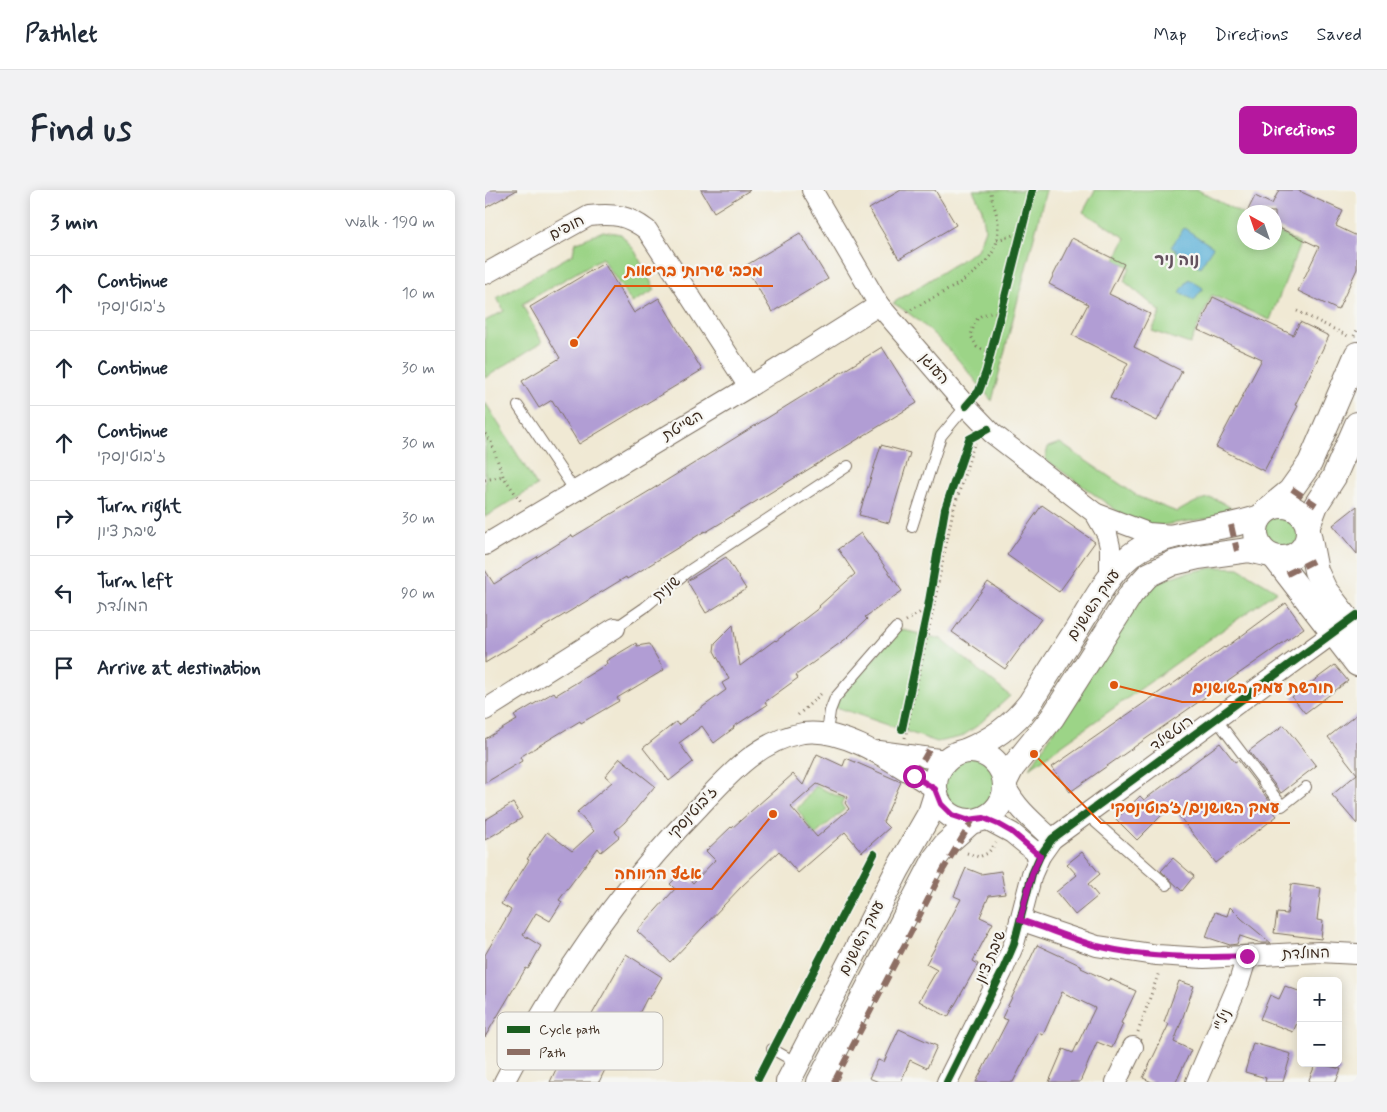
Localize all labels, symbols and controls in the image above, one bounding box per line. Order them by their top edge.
text: Pathlet [25,19,97,50]
text: Map [1154,23,1187,47]
text: Directions [1215,23,1289,47]
text: Saved [1317,23,1362,47]
button: Directions [1239,106,1357,154]
text: Find us [30,107,132,153]
north arrow [1237,205,1282,250]
text: 3 min [50,209,98,237]
street label: חופים [546,211,588,245]
text: Walk · 190 m [345,212,435,233]
district label: נוה ניר [1155,250,1199,271]
callout: מכבי שירותי בריאות [615,255,773,286]
text: מכבי שירותי בריאות [623,261,763,282]
text: Continue [97,269,168,294]
icon: ahead [50,279,78,307]
text: 10 m [402,283,435,304]
text: ז'בוטינסקי [97,296,166,317]
street label: העוגן [915,349,953,389]
icon: ahead [50,354,78,382]
text: Continue [97,356,168,381]
text: 30 m [402,358,435,379]
street label: השייטת [658,406,707,446]
text: Continue [97,419,168,444]
icon: ahead [50,429,78,457]
text: 30 m [402,433,435,454]
text: ז'בוטינסקי [97,446,166,467]
text: Turn right [97,494,181,519]
icon: right [50,504,78,532]
text: 30 m [402,508,435,529]
text: שיבת ציון [97,521,156,542]
street label: עמק השושנים [1063,566,1125,644]
text: Turn left [97,569,173,594]
street label: שונית [649,571,685,606]
icon: left [50,579,78,607]
text: 90 m [401,583,435,604]
text: המולדת [97,596,148,617]
icon: arrive [50,654,78,682]
text: Arrive at destination [97,656,261,681]
callout: חורשת עמק השושנים [1182,671,1343,702]
text: חורשת עמק השושנים [1192,678,1334,699]
street label: רוטשילד [1146,711,1198,757]
route start [903,765,926,788]
street label: ז'בוטינסקי [664,783,722,843]
callout: עמק השושנים/ז׳בוטינסקי [1101,792,1290,823]
text: עמק השושנים/ז׳בוטינסקי [1110,798,1280,819]
callout: אגף הרווחה [605,858,712,889]
text: אגף הרווחה [614,864,702,885]
street label: עמק השושנים [835,897,889,979]
street label: שיבת ציון [971,927,1011,987]
street label: המולדת [1281,943,1330,965]
route end [1236,945,1259,968]
map controls [1297,977,1342,1067]
button: + [1297,977,1342,1022]
street label: ניל"י [1209,1006,1237,1034]
legend [497,1012,663,1070]
text: Cycle path [539,1021,600,1039]
button: − [1297,1022,1342,1067]
text: Path [539,1044,566,1062]

